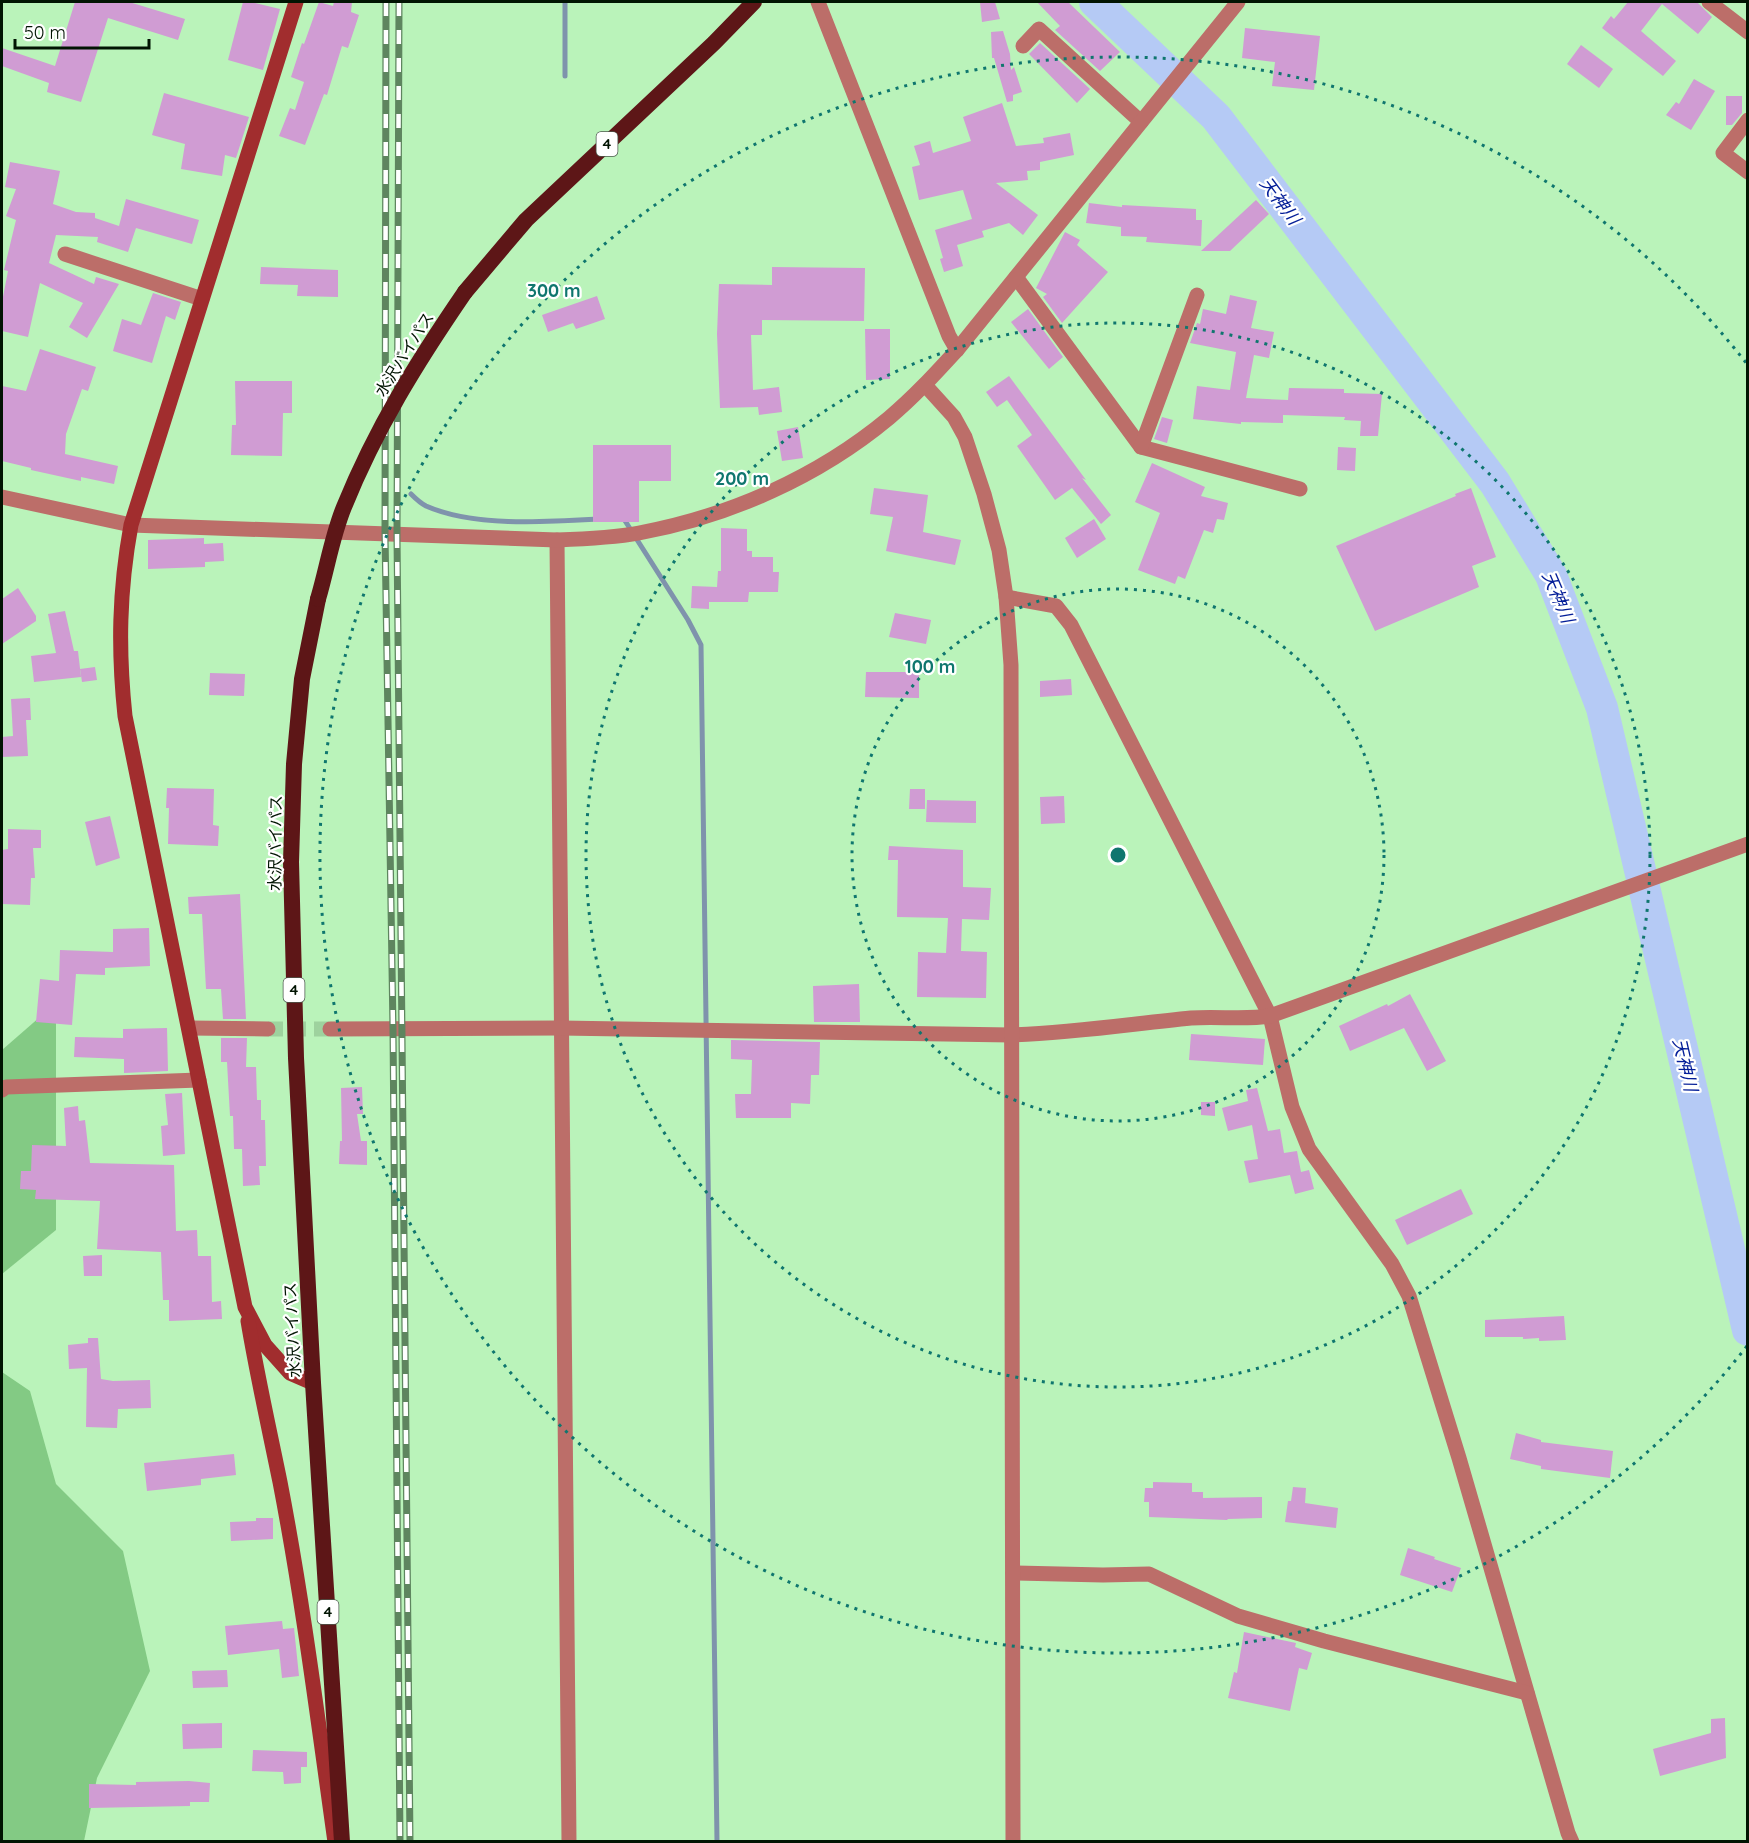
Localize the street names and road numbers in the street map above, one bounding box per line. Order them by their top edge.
road number: 4 [596,132,618,156]
street label: 水沢バイパス [370,308,438,400]
street label: 水沢バイパス [264,795,286,891]
road number: 4 [284,978,304,1002]
street label: 水沢バイパス [280,1282,304,1378]
road number: 4 [318,1600,338,1624]

